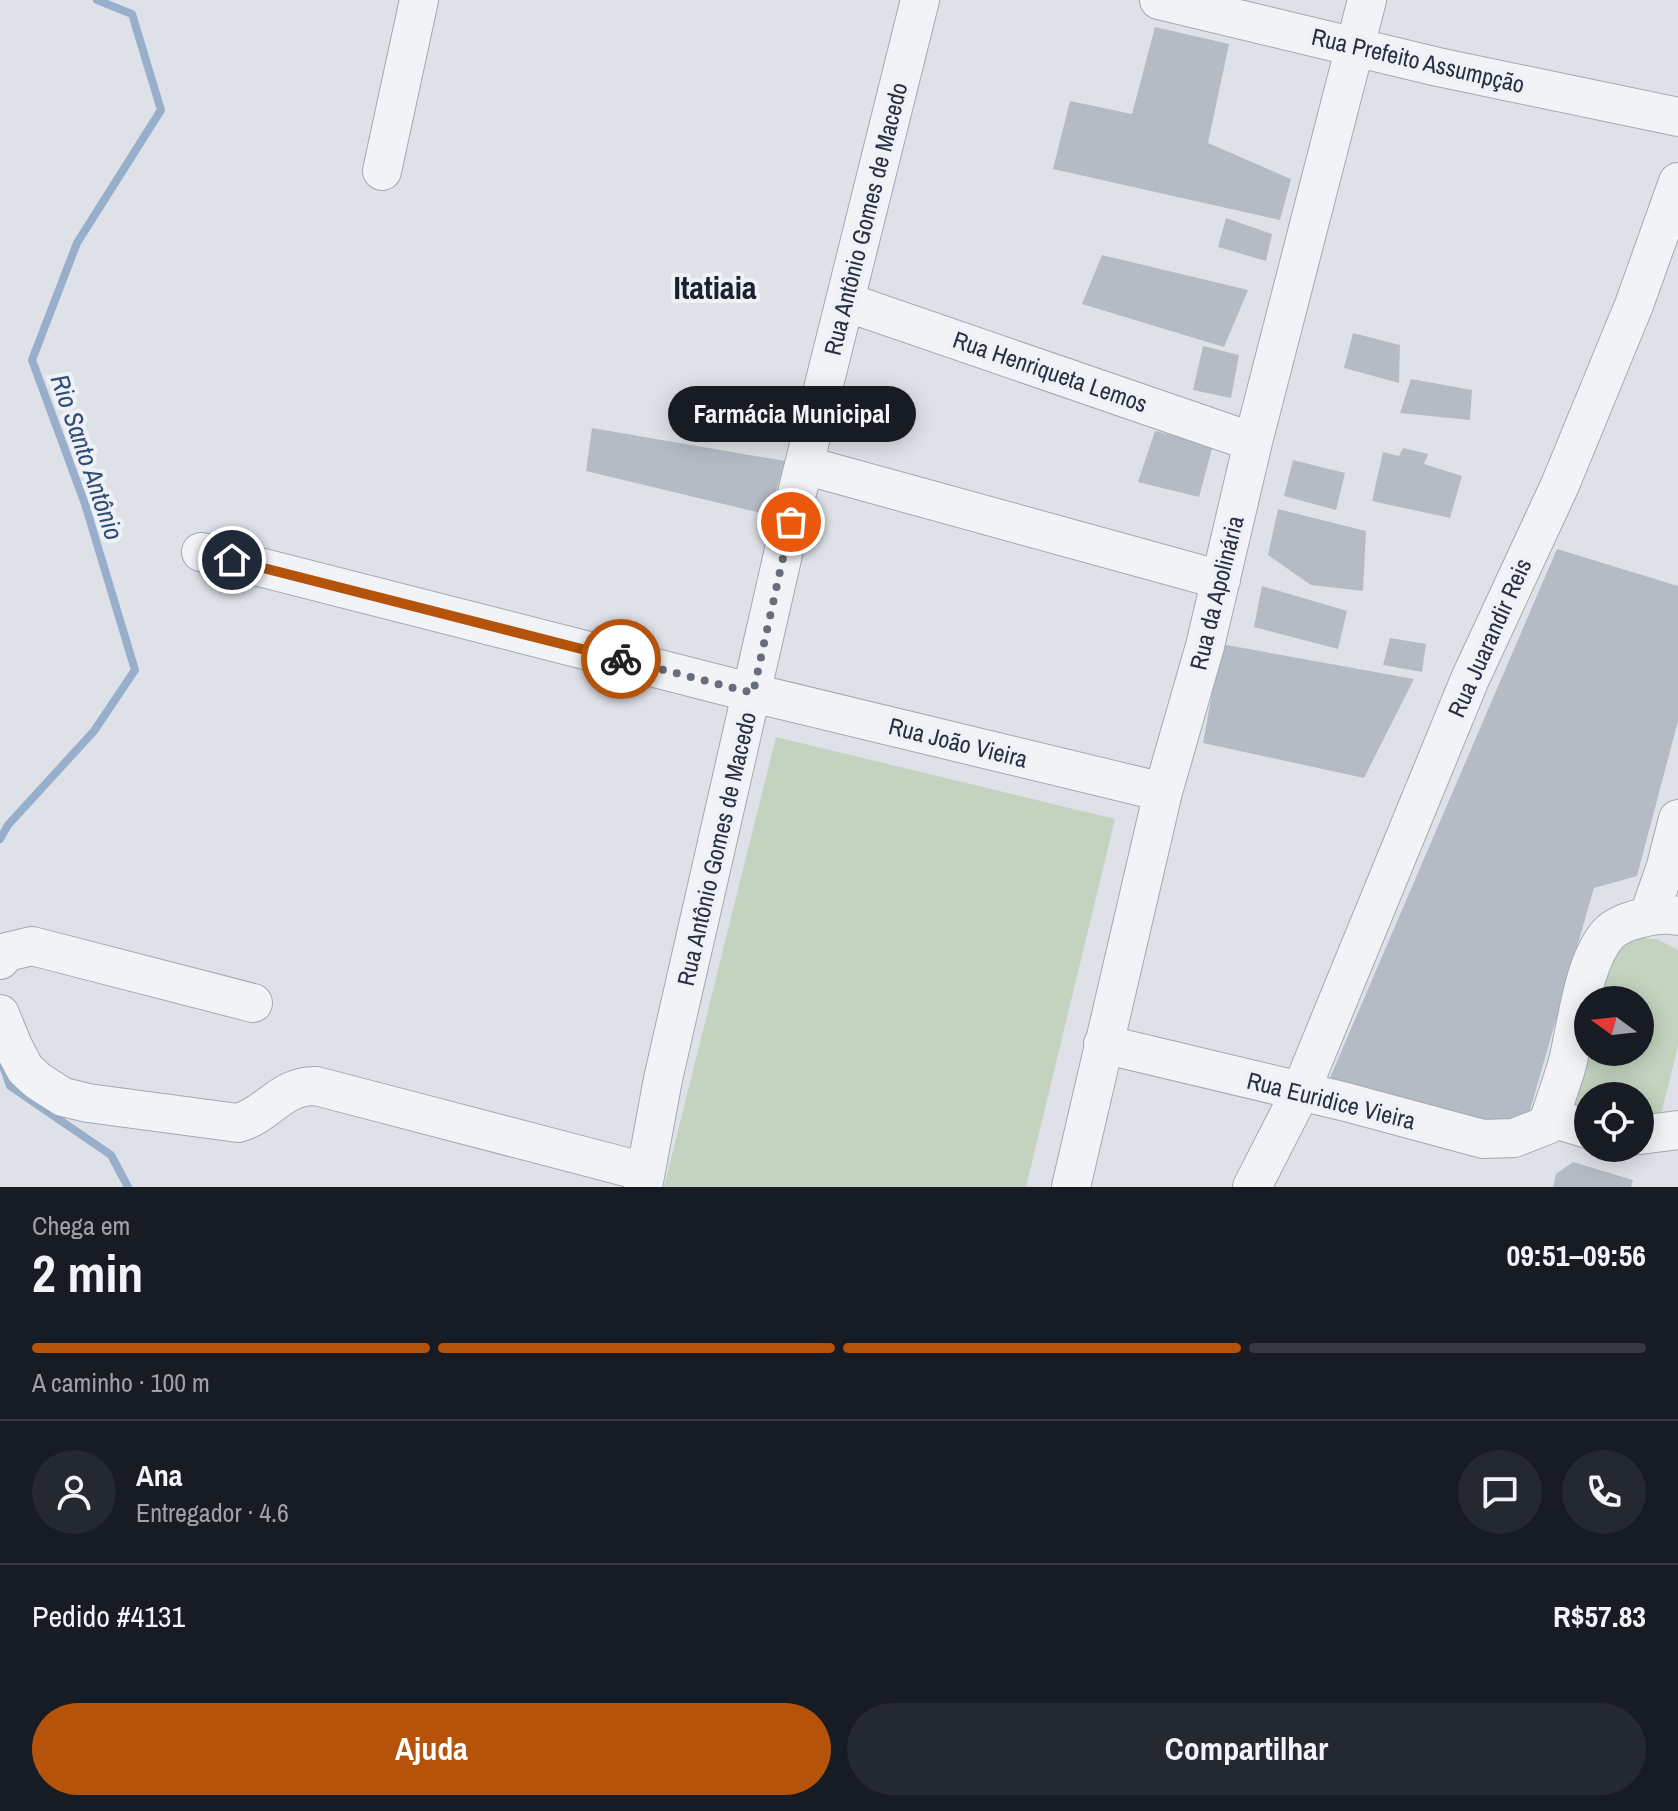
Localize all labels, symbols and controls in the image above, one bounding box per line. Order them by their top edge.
street label: Rua Prefeito Assumpção [1309,20,1528,100]
street label: Rua Antônio Gomes de Macedo [816,79,914,359]
district label: Itatiaia [673,266,757,309]
street label: Rua Henriqueta Lemos [949,323,1152,419]
water label: Rio Santo Antônio [43,369,132,544]
callout: Farmácia Municipal [667,386,915,442]
text: Farmácia Municipal [694,396,890,431]
pin [757,488,825,556]
icon: bag [769,500,813,544]
street label: Rua da Apolinária [1181,512,1251,673]
pin [198,526,266,594]
icon: home [210,538,254,582]
street label: Rua Juarandir Reis [1440,553,1538,722]
courier [581,619,661,699]
icon: bike [599,637,643,681]
street label: Rua Antônio Gomes de Macedo [669,709,763,989]
street label: Rua João Vieira [886,709,1031,775]
north arrow [1574,986,1654,1066]
map controls [1574,986,1654,1162]
street label: Rua Euridice Vieira [1244,1064,1419,1136]
button: locate [1574,1082,1654,1162]
text: Chega em [32,1208,130,1243]
text: 09:51–09:56 [1507,1235,1646,1275]
text: 2 min [32,1238,143,1308]
text: A caminho · 100 m [32,1365,210,1400]
button: person [32,1450,116,1534]
button: chat [1458,1450,1542,1534]
button: phone [1562,1450,1646,1534]
text: Ana [136,1455,182,1495]
text: Entregador · 4.6 [136,1495,289,1530]
text: Pedido #4131 [32,1596,185,1636]
text: R$57.83 [1553,1596,1646,1636]
button: Ajuda [32,1703,831,1795]
button: Compartilhar [847,1703,1646,1795]

